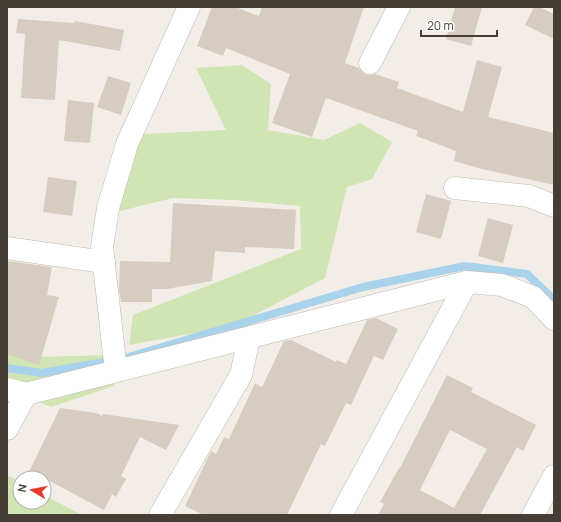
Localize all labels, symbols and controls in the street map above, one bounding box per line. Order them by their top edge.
scale bar [421,12,497,38]
text: 20 m [427,17,454,34]
north arrow [12,470,52,510]
text: N [14,483,30,493]

